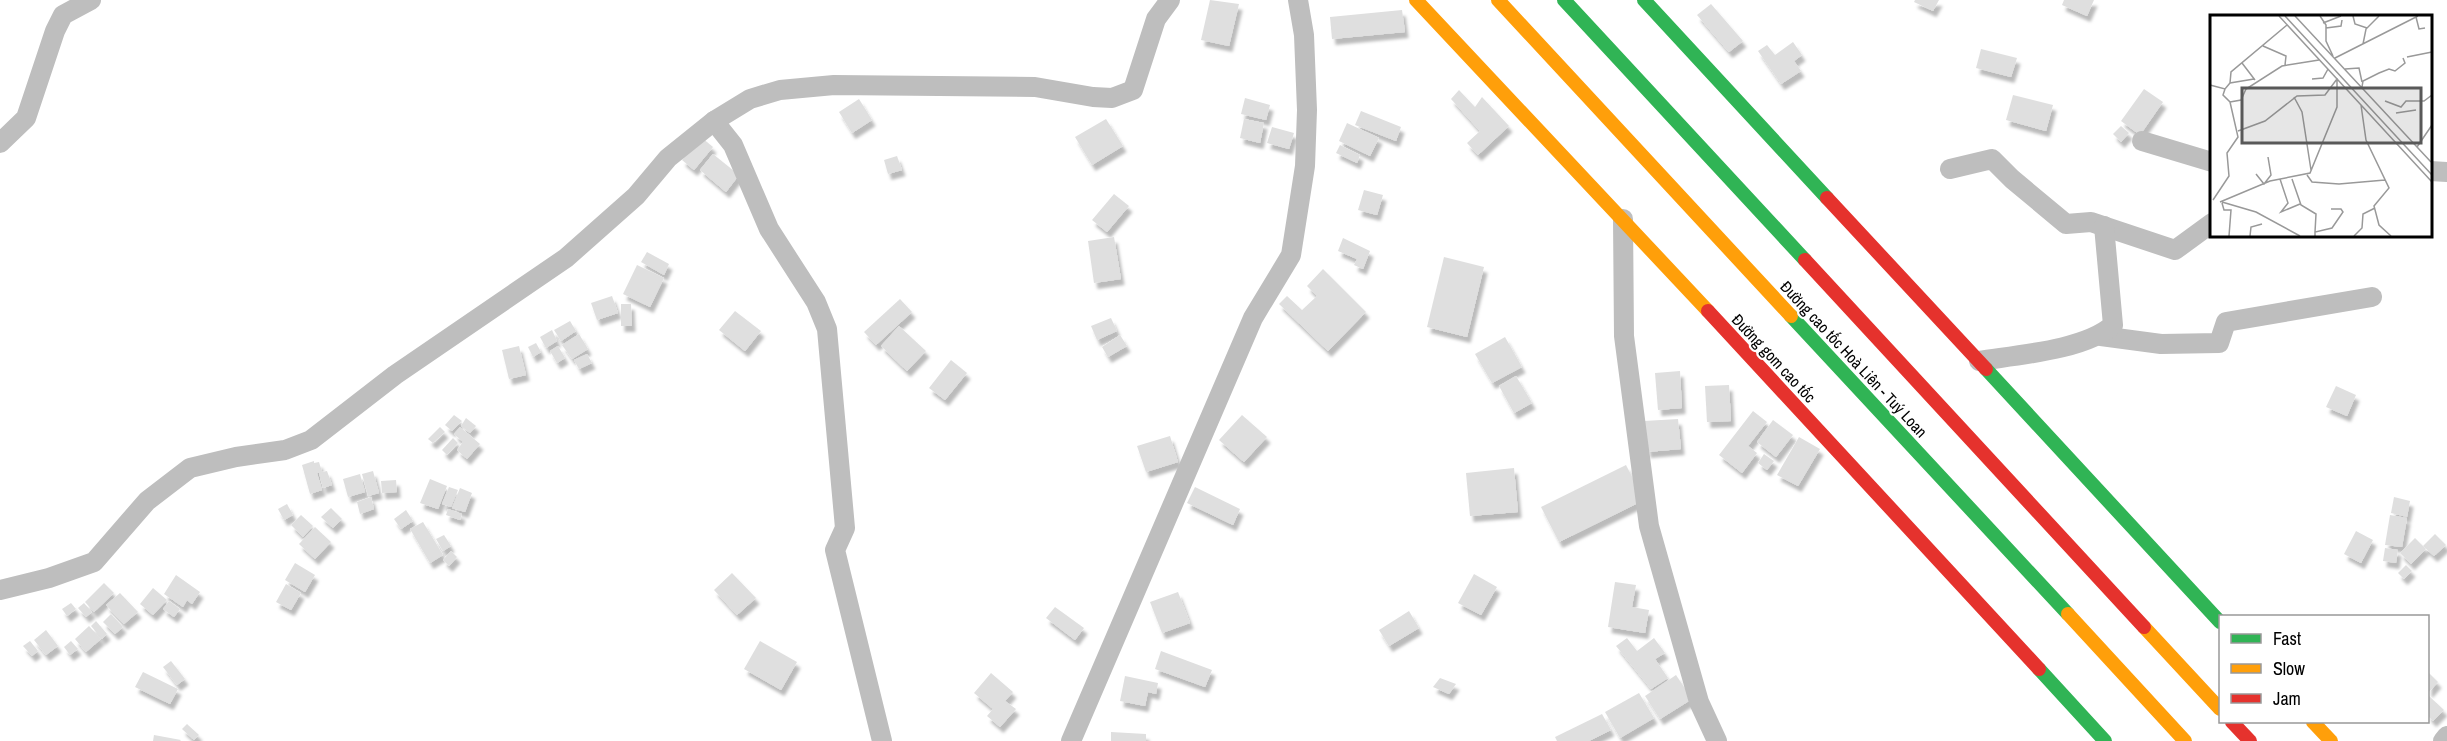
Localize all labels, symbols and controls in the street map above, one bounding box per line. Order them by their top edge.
inset map [2210,15,2432,237]
street label: Đường cao tốc Hoà Liên - Tuý Loan [1776,276,1932,442]
street label: Đường gom cao tốc [1727,309,1821,407]
legend [2219,615,2429,723]
text: Fast [2273,626,2301,651]
text: Slow [2273,656,2305,681]
text: Jam [2273,686,2301,711]

